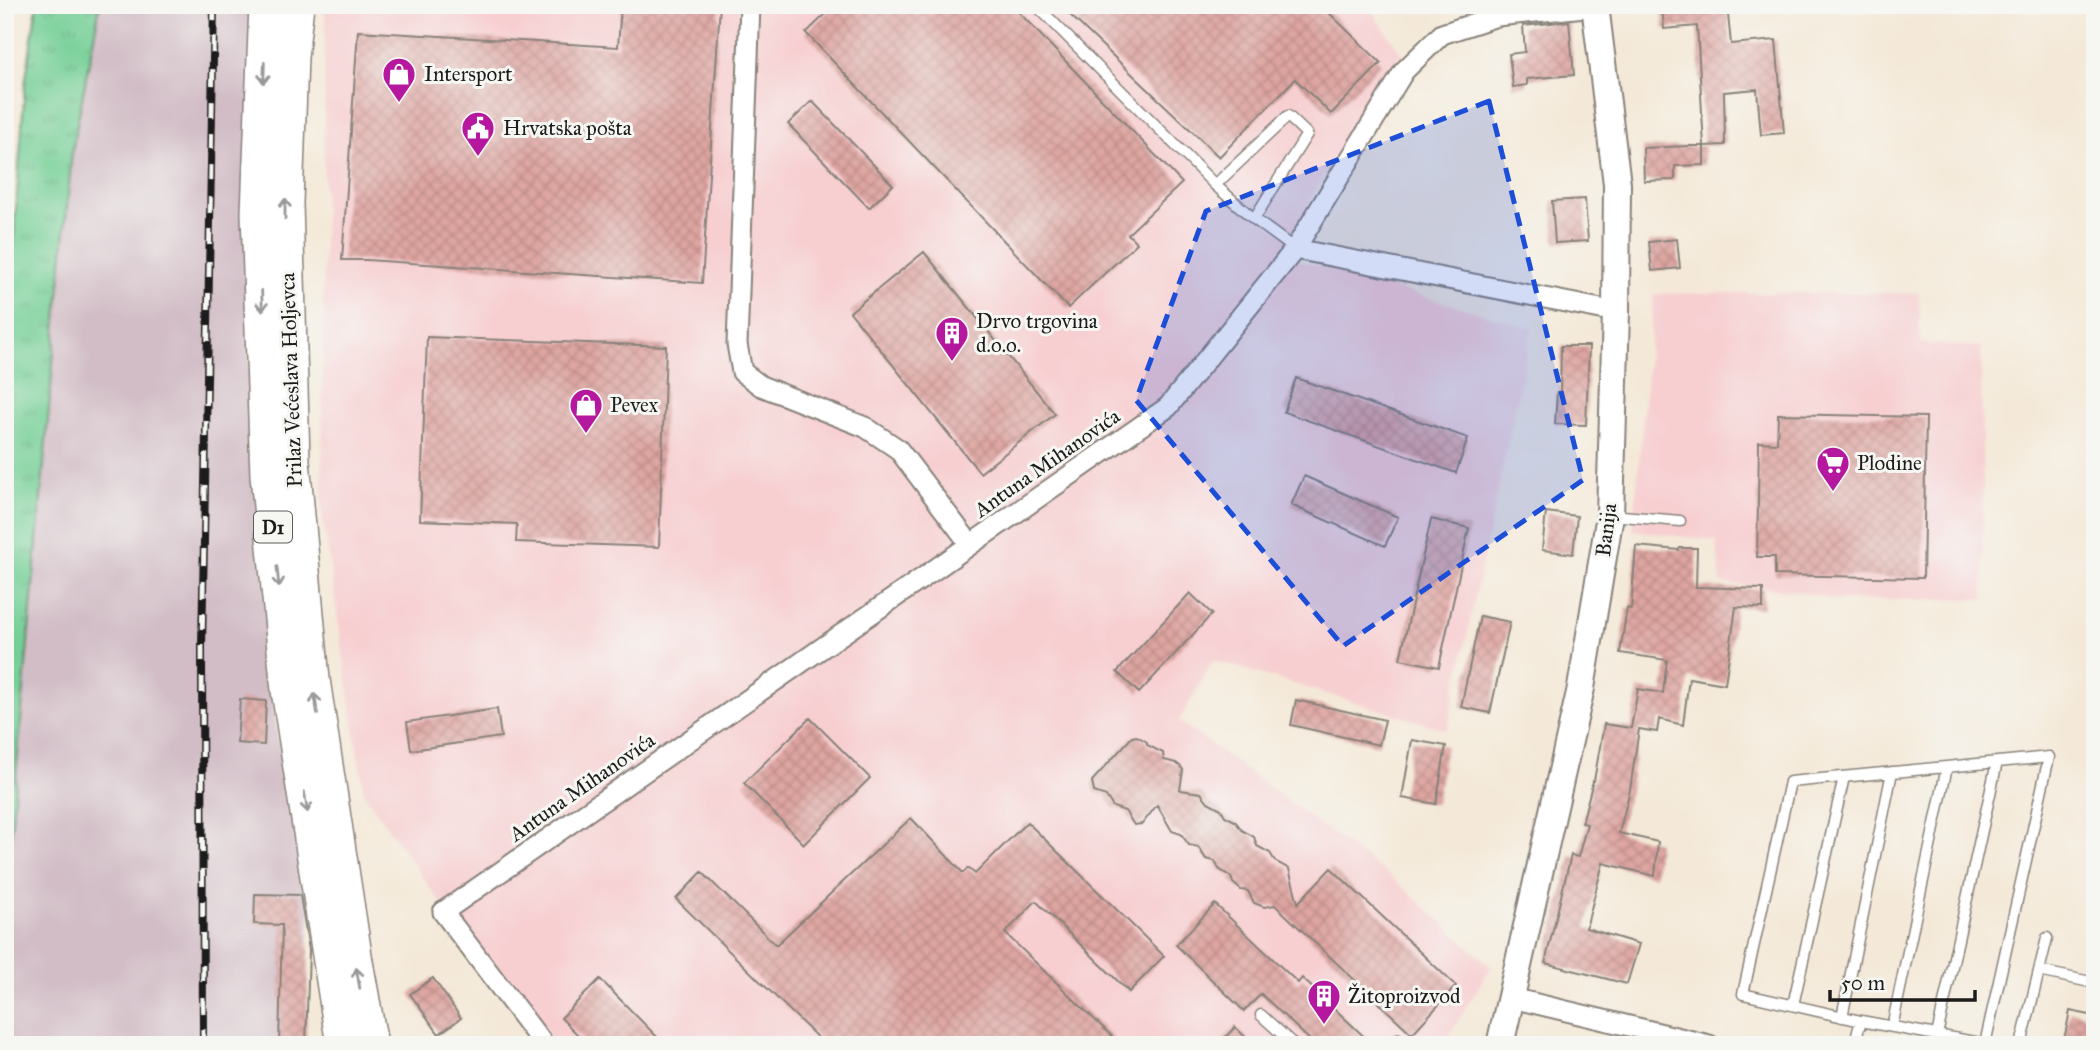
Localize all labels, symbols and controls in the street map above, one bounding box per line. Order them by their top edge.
shop icon: Intersport [380,55,418,104]
place label: Intersport [424,61,513,87]
one-way arrow [258,62,271,85]
public building icon: Hrvatska pošta [459,109,497,158]
place label: Hrvatska pošta [503,115,632,141]
one-way arrow [278,197,292,220]
street label: Prilaz Većeslava Holjevca [274,272,308,488]
one-way arrow [255,289,268,312]
place label: Drvo trgovina d.o.o. [976,308,1098,358]
building icon: Drvo trgovina d.o.o. [933,314,971,363]
shop icon: Pevex [567,386,605,435]
place label: Pevex [610,392,659,418]
street label: Antuna Mihanovića [968,403,1125,524]
supermarket icon: Plodine [1814,444,1852,493]
place label: Plodine [1857,450,1922,476]
street label: Banija [1590,502,1622,558]
road number: D1 [254,512,292,542]
one-way arrow [272,565,285,588]
one-way arrow [309,693,322,716]
street label: Antuna Mihanovića [503,727,660,848]
one-way arrow [300,791,313,813]
scale bar [1830,959,1976,1003]
one-way arrow [351,967,364,989]
text: 50 m [1841,970,1886,996]
building icon: Žitoproizvod [1305,977,1343,1026]
place label: Žitoproizvod [1348,982,1461,1009]

